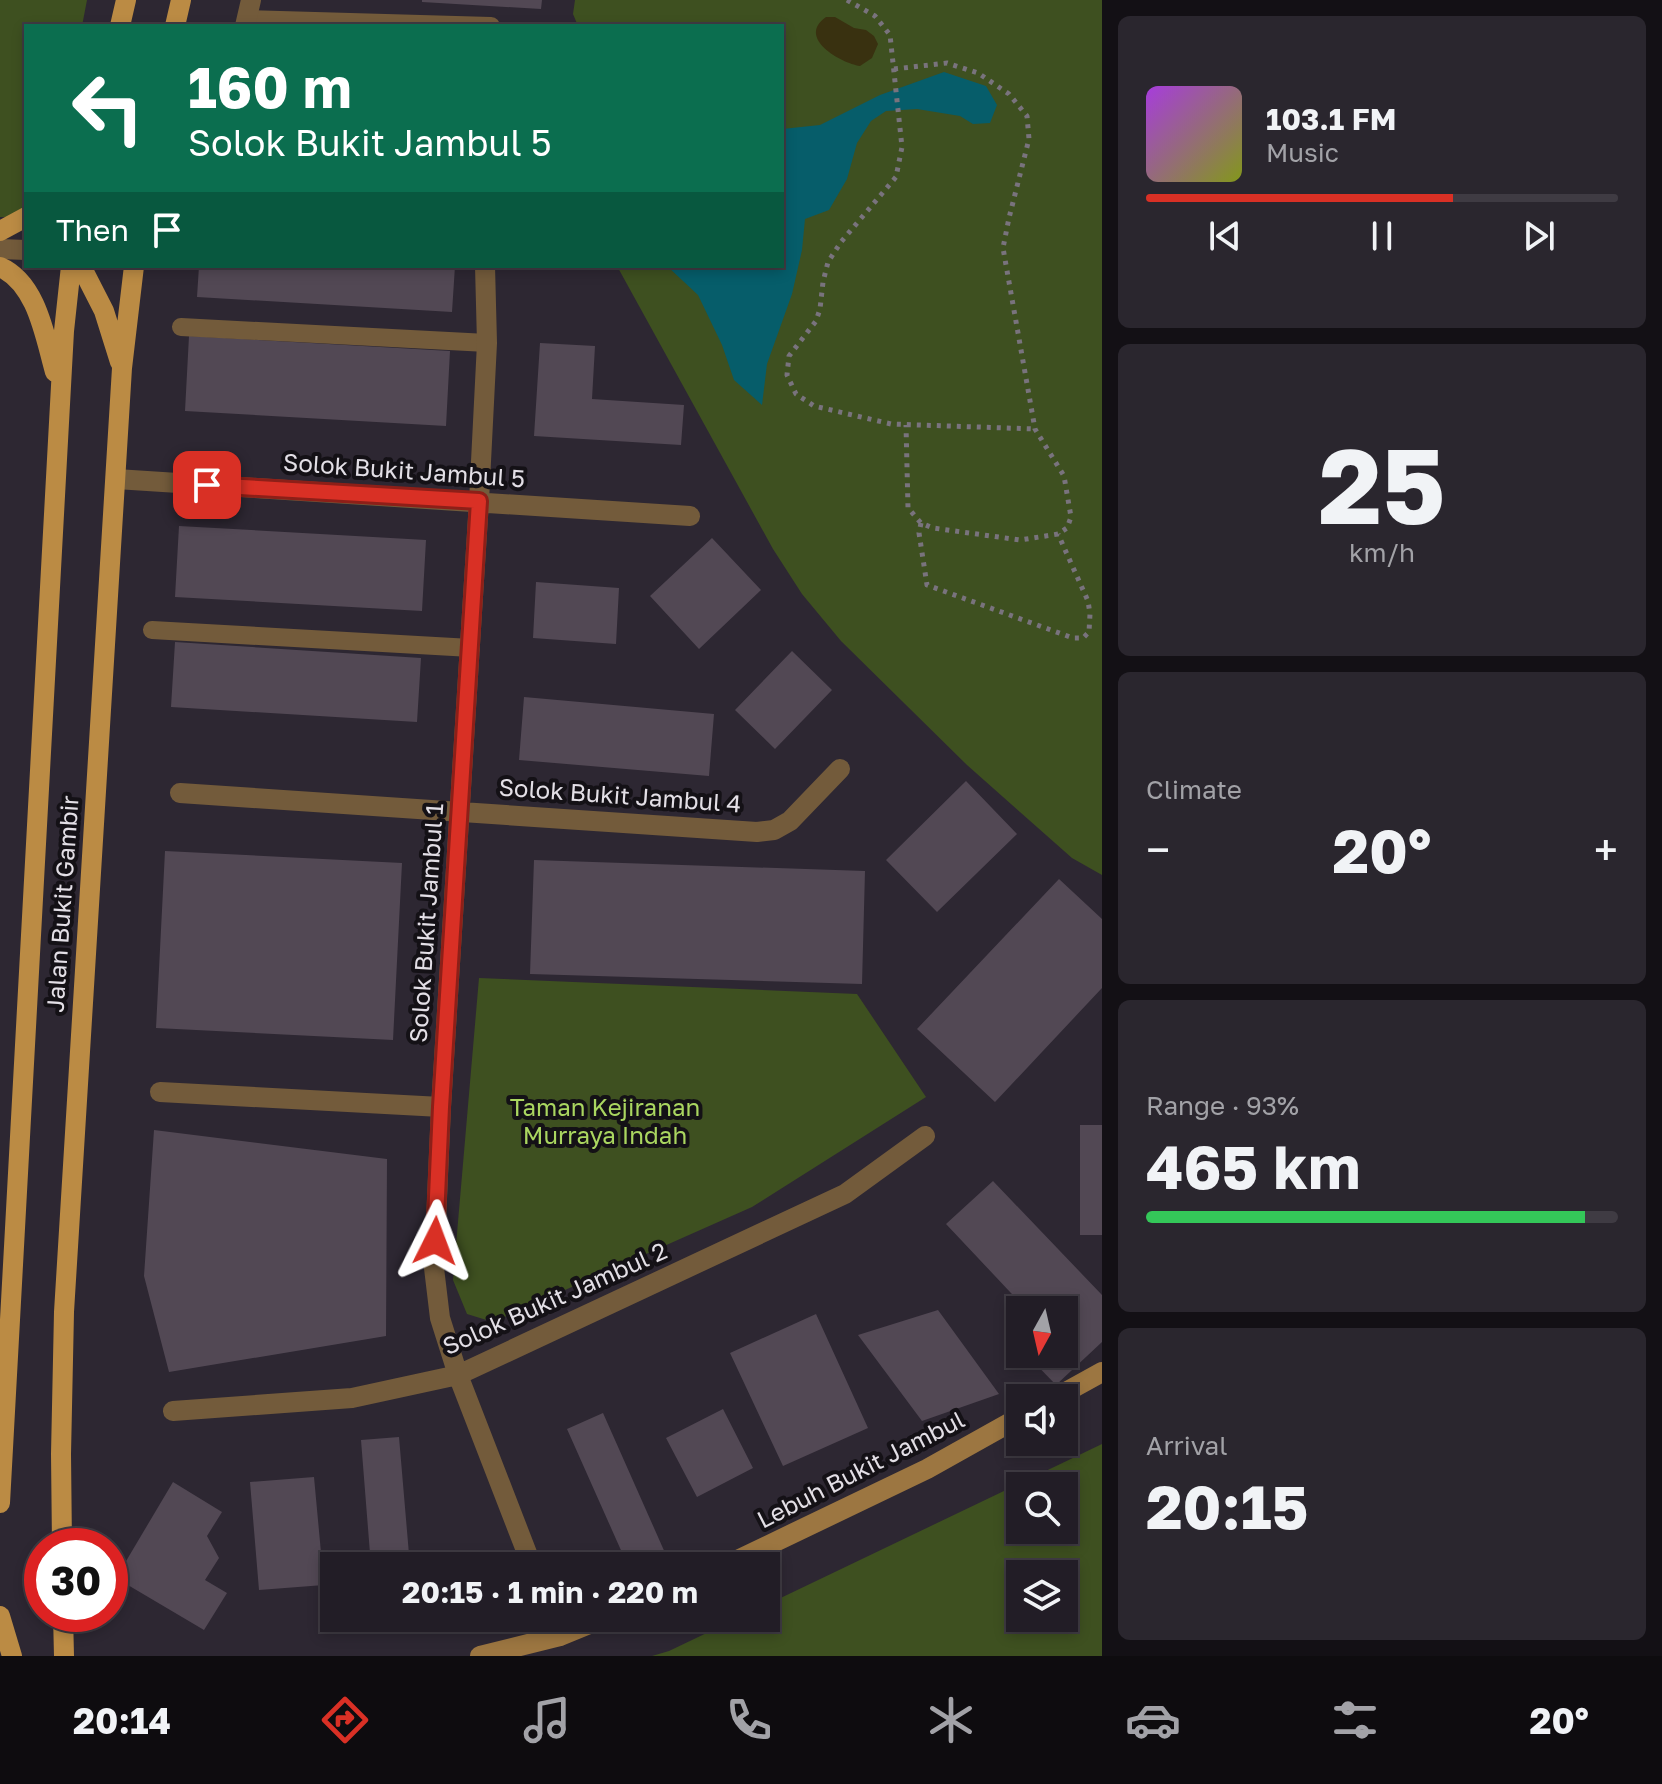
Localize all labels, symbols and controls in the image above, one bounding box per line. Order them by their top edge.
text: 160 m [188,53,352,120]
icon: left [56,56,160,160]
text: 103.1 FM [1266,101,1396,137]
text: Solok Bukit Jambul 5 [188,121,552,164]
text: Music [1266,137,1339,168]
icon: arrive [145,208,189,252]
text: Then [56,212,129,248]
icon: previous [1203,214,1247,258]
icon: pause [1360,214,1404,258]
icon: next [1517,214,1561,258]
text: 25 [1319,422,1445,547]
street label: Solok Bukit Jambul 5 [282,447,526,492]
pin [173,451,241,519]
icon: arrive [185,463,229,507]
text: km/h [1349,537,1415,568]
street label: Solok Bukit Jambul 4 [498,772,742,817]
text: Climate [1146,774,1242,805]
street label: Jalan Bukit Gambir [39,794,84,1013]
street label: Solok Bukit Jambul 1 [403,802,448,1044]
text: 20° [1333,814,1432,886]
text: − [1146,823,1170,876]
text: + [1594,823,1618,876]
text: Range · 93% [1146,1090,1299,1121]
park label: Taman Kejiranan Murraya Indah [510,1092,700,1149]
text: 465 km [1146,1130,1361,1202]
position arrow [393,1199,477,1283]
street label: Solok Bukit Jambul 2 [438,1235,671,1360]
north arrow [1006,1296,1078,1368]
map controls [1006,1296,1078,1632]
button: sound [1006,1384,1078,1456]
street label: Lebuh Bukit Jambul [752,1404,969,1533]
text: Arrival [1146,1430,1227,1461]
text: 20:15 [1146,1470,1308,1542]
button: search [1006,1472,1078,1544]
speed limit sign: 30 [24,1528,128,1632]
button: layers [1006,1560,1078,1632]
text: 20:15 · 1 min · 220 m [402,1574,698,1610]
icon: directions [317,1692,373,1748]
icon: music [519,1692,575,1748]
icon: phone [721,1692,777,1748]
icon: climate [923,1692,979,1748]
icon: car [1125,1692,1181,1748]
icon: filters [1327,1692,1383,1748]
text: 20:14 [73,1699,171,1742]
text: 20° [1530,1699,1589,1742]

